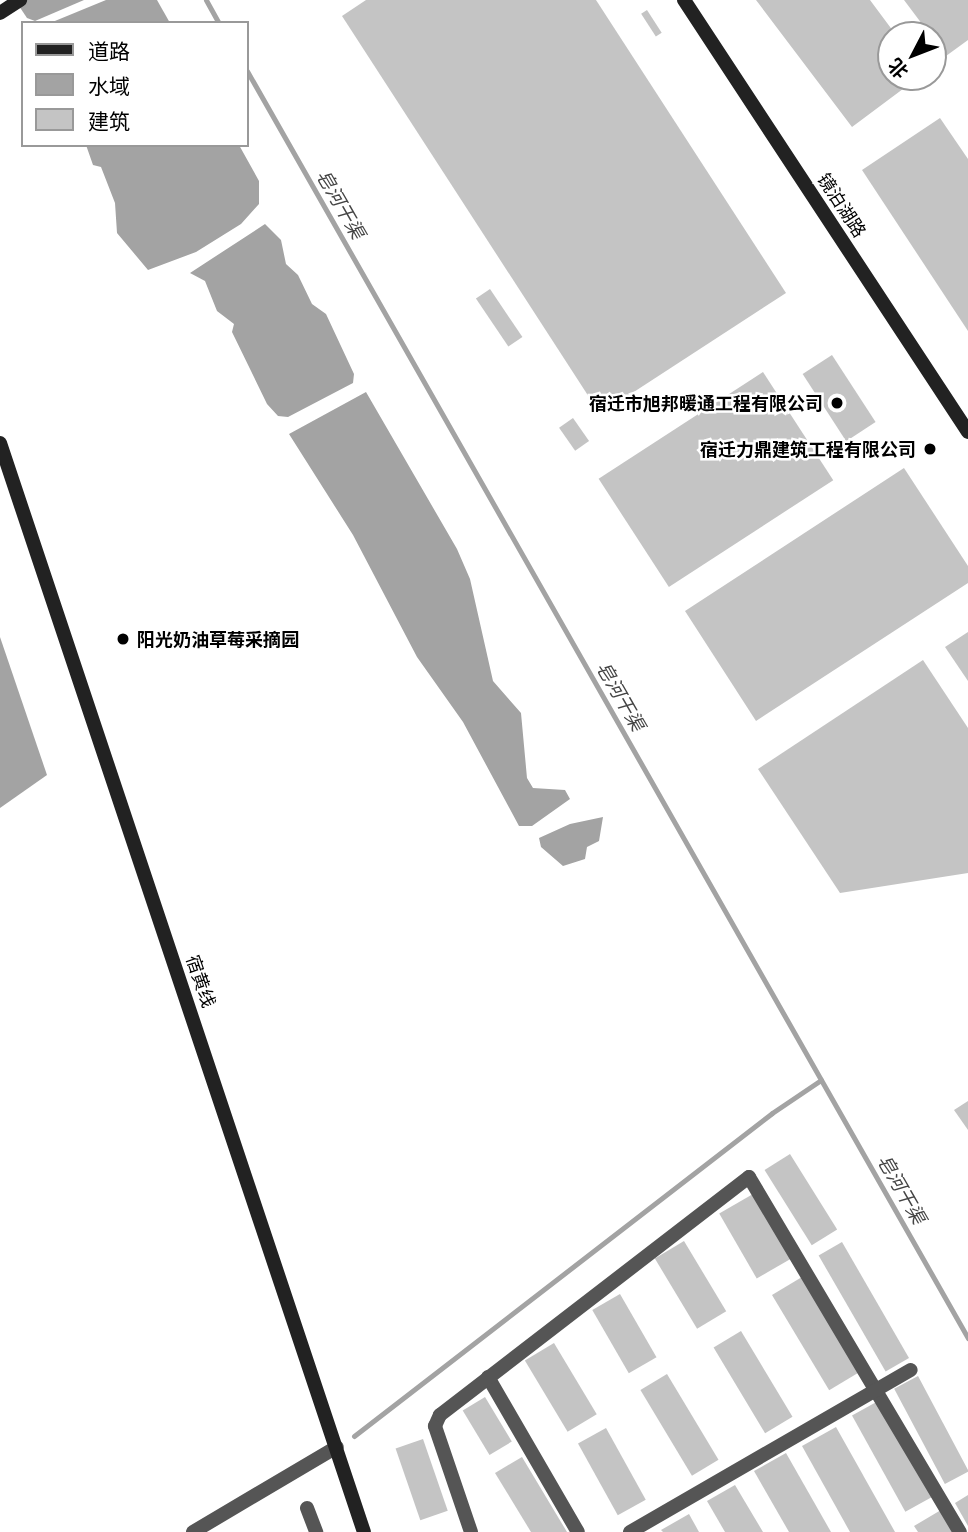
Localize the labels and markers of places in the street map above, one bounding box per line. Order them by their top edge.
place label: 宿迁市旭邦暖通工程有限公司 [589,392,823,414]
marker: 宿迁市旭邦暖通工程有限公司 [829,395,845,411]
place label: 宿迁力鼎建筑工程有限公司 [700,438,916,460]
marker: 宿迁力鼎建筑工程有限公司 [922,441,938,457]
place label: 阳光奶油草莓采摘园 [137,628,299,650]
marker: 阳光奶油草莓采摘园 [115,631,131,647]

